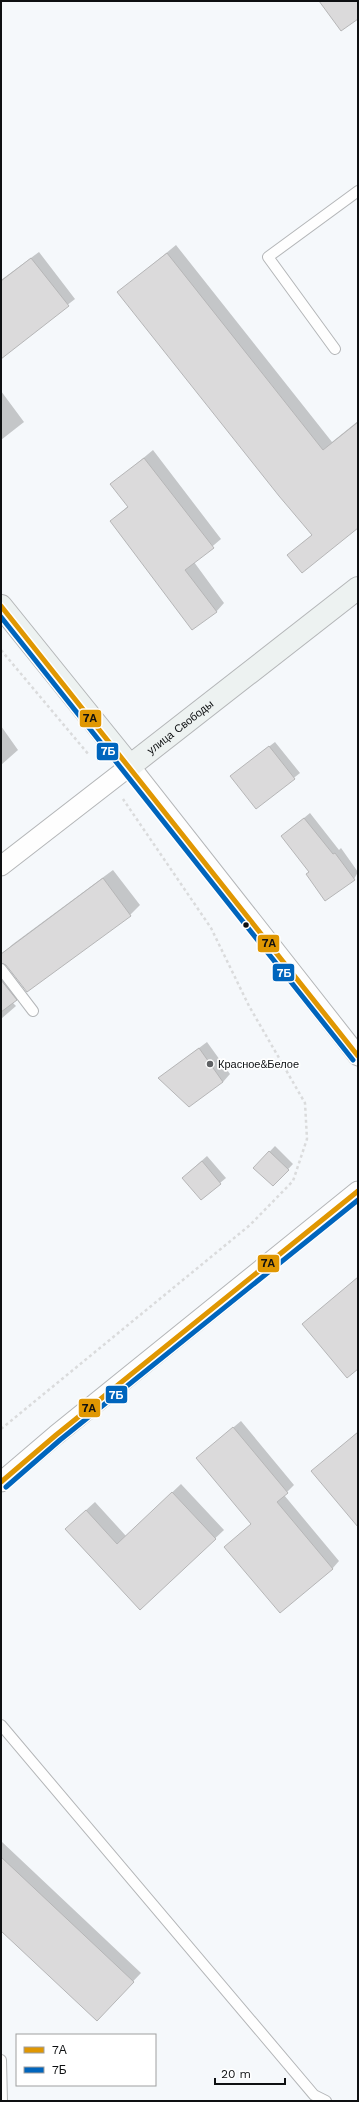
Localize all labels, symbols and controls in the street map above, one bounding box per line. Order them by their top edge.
street label: улица Свободы [144,697,216,757]
line badge: 7А [79,709,102,728]
text: 7А [83,712,97,725]
line badge: 7Б [96,742,119,761]
text: 7Б [101,745,115,758]
unlabelled marker [241,920,251,930]
line badge: 7А [257,934,280,953]
text: 7А [262,937,276,950]
line badge: 7Б [272,963,295,982]
text: 7Б [277,967,291,980]
place label: Красное&Белое [218,1058,299,1071]
marker: Красное&Белое [205,1059,215,1069]
line badge: 7А [257,1254,280,1273]
text: 7А [261,1257,275,1270]
line badge: 7Б [105,1385,128,1404]
text: 7Б [109,1389,123,1402]
line badge: 7А [78,1398,101,1418]
text: 7А [82,1402,96,1415]
legend [16,2034,156,2086]
text: 7А [52,2043,67,2057]
scale bar [215,2060,285,2086]
text: 7Б [52,2063,67,2077]
text: 20 m [221,2067,251,2081]

